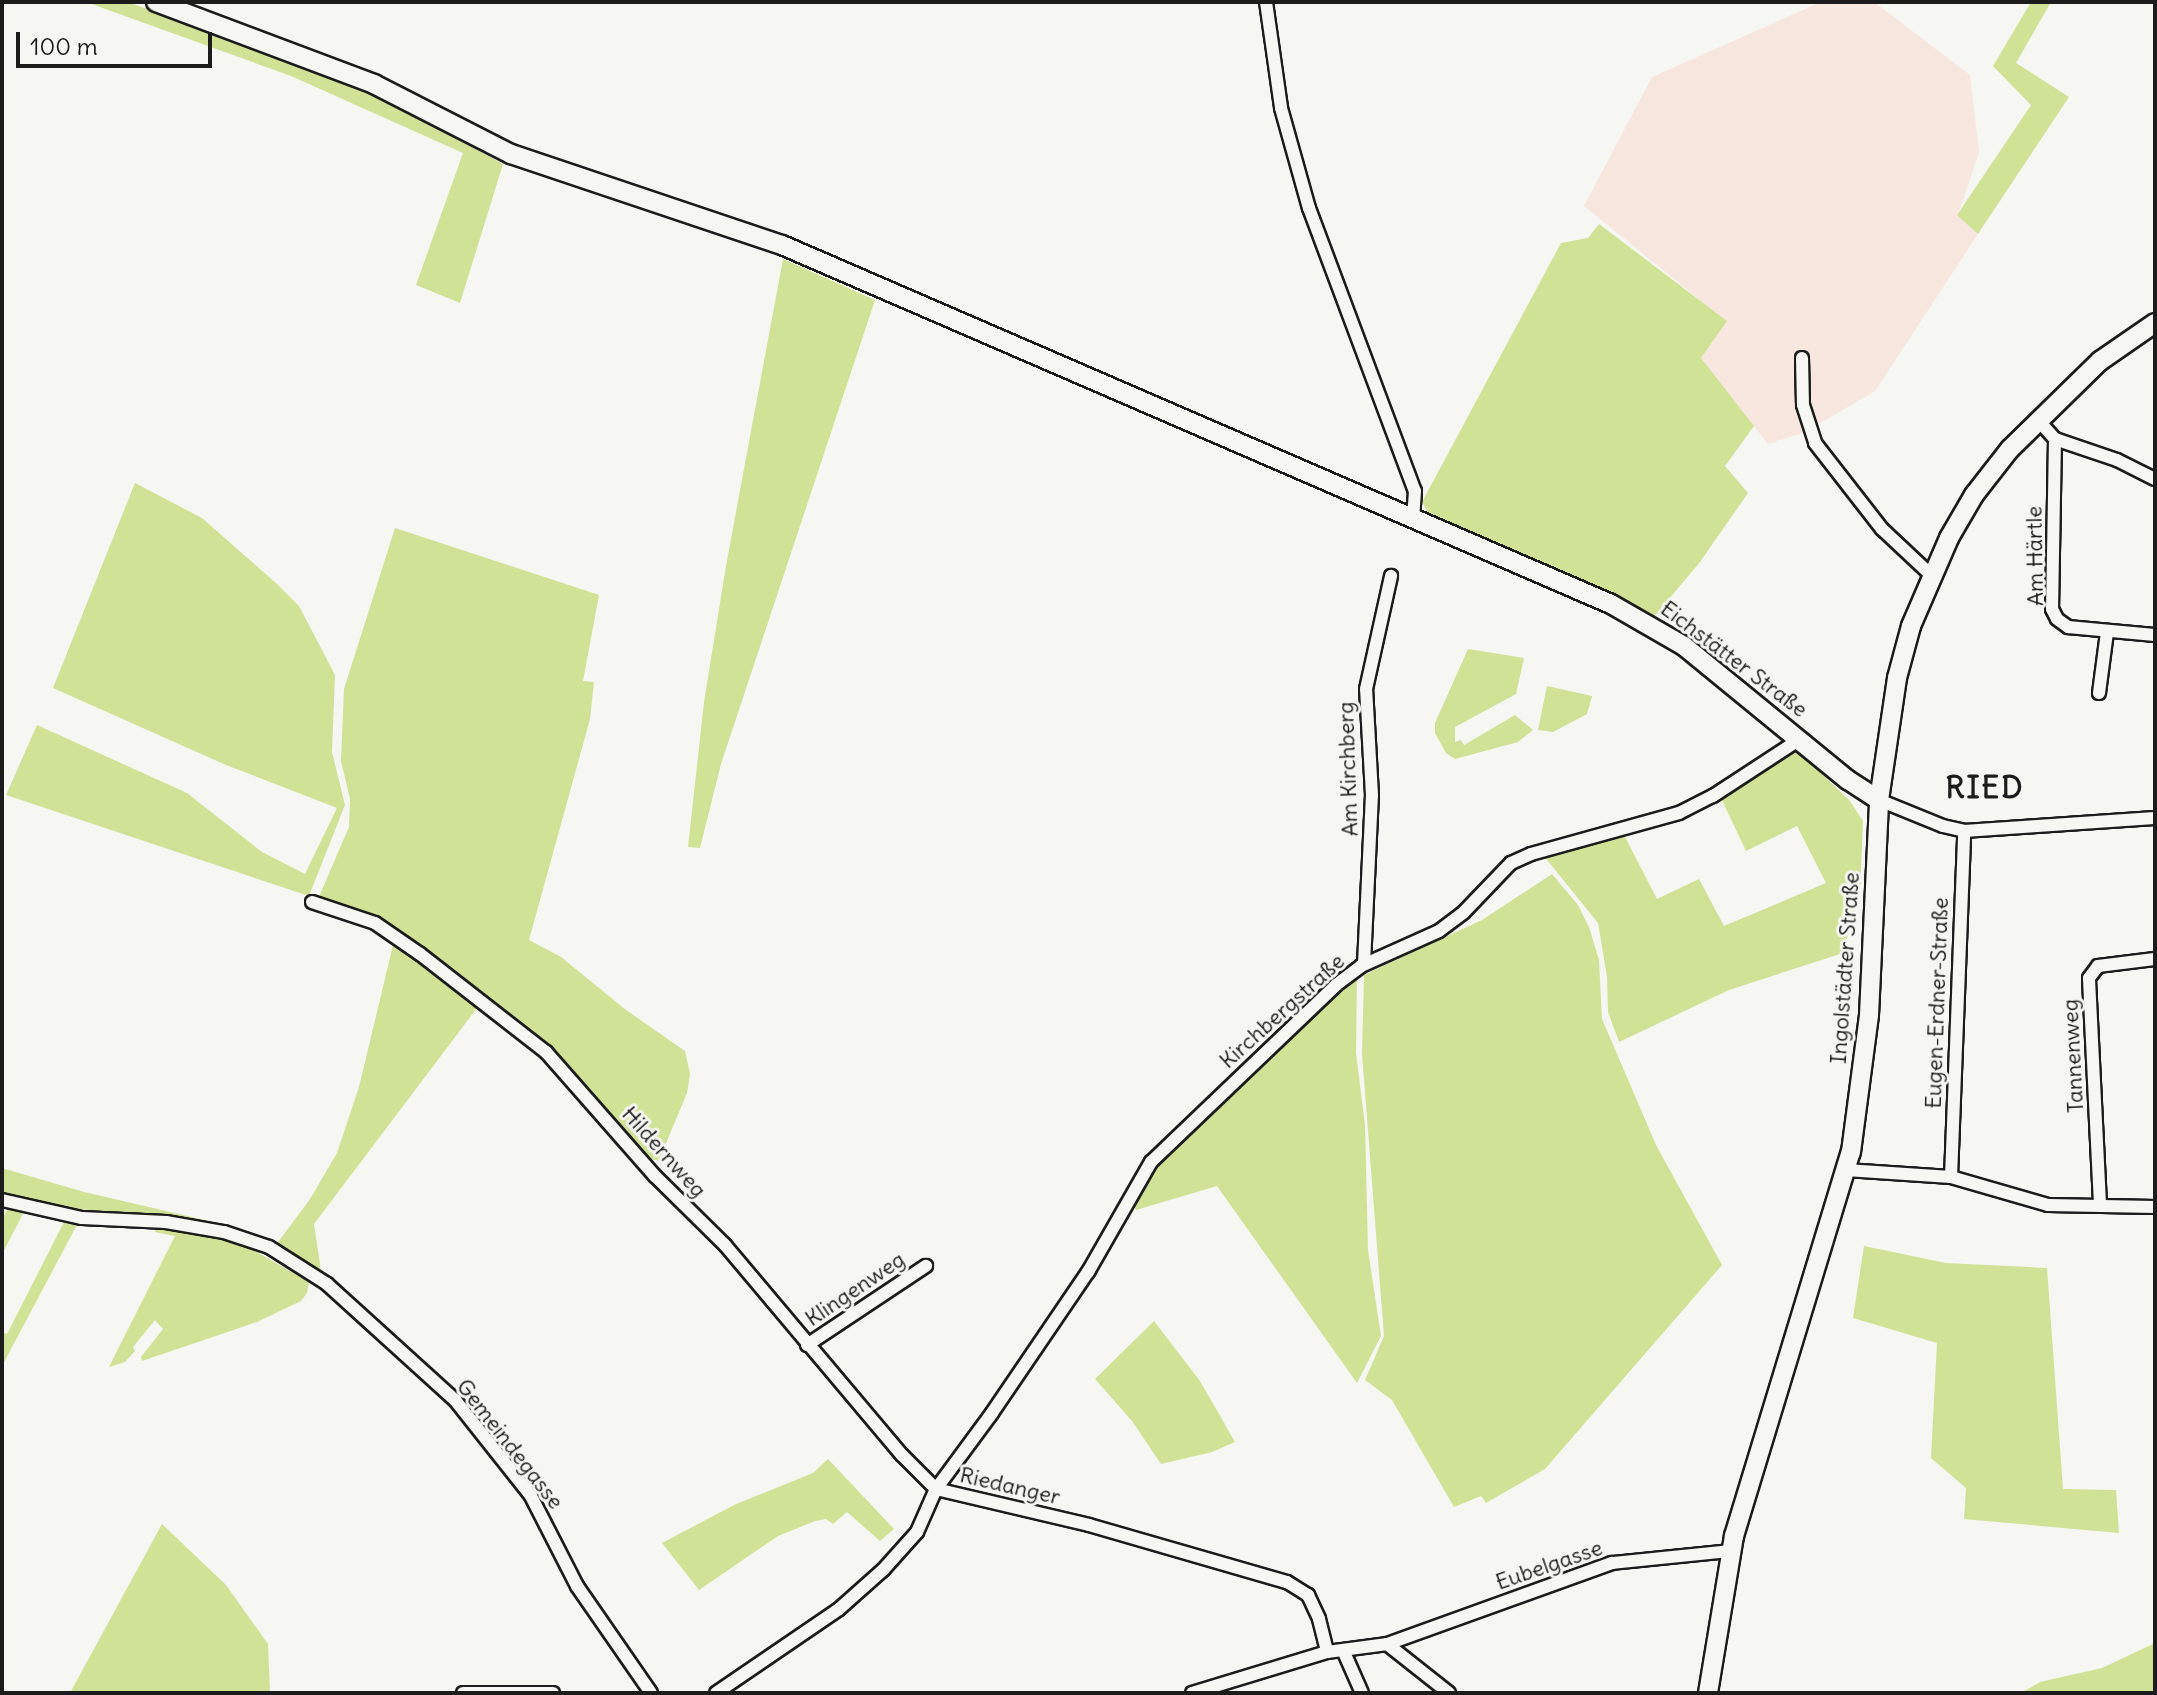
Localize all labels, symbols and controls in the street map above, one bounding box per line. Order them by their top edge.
scale bar [20,16,216,66]
text: 100 m [30,31,98,61]
street label: Am Härtle [2021,506,2049,606]
street label: Eichstätter Straße [1655,595,1813,723]
street label: Am Kirchberg [1332,701,1364,837]
district label: RIED [1945,769,2025,805]
street label: Ingolstädter Straße [1825,871,1865,1065]
street label: Eugen-Erdner-Straße [1920,897,1954,1109]
street label: Kirchbergstraße [1214,948,1350,1074]
street label: Tannenweg [2057,998,2089,1114]
street label: Hildernweg [616,1101,712,1203]
street label: Klingenweg [800,1246,910,1332]
street label: Gemeindegasse [451,1374,569,1514]
street label: Riedanger [957,1462,1063,1510]
street label: Eubelgasse [1492,1534,1606,1596]

